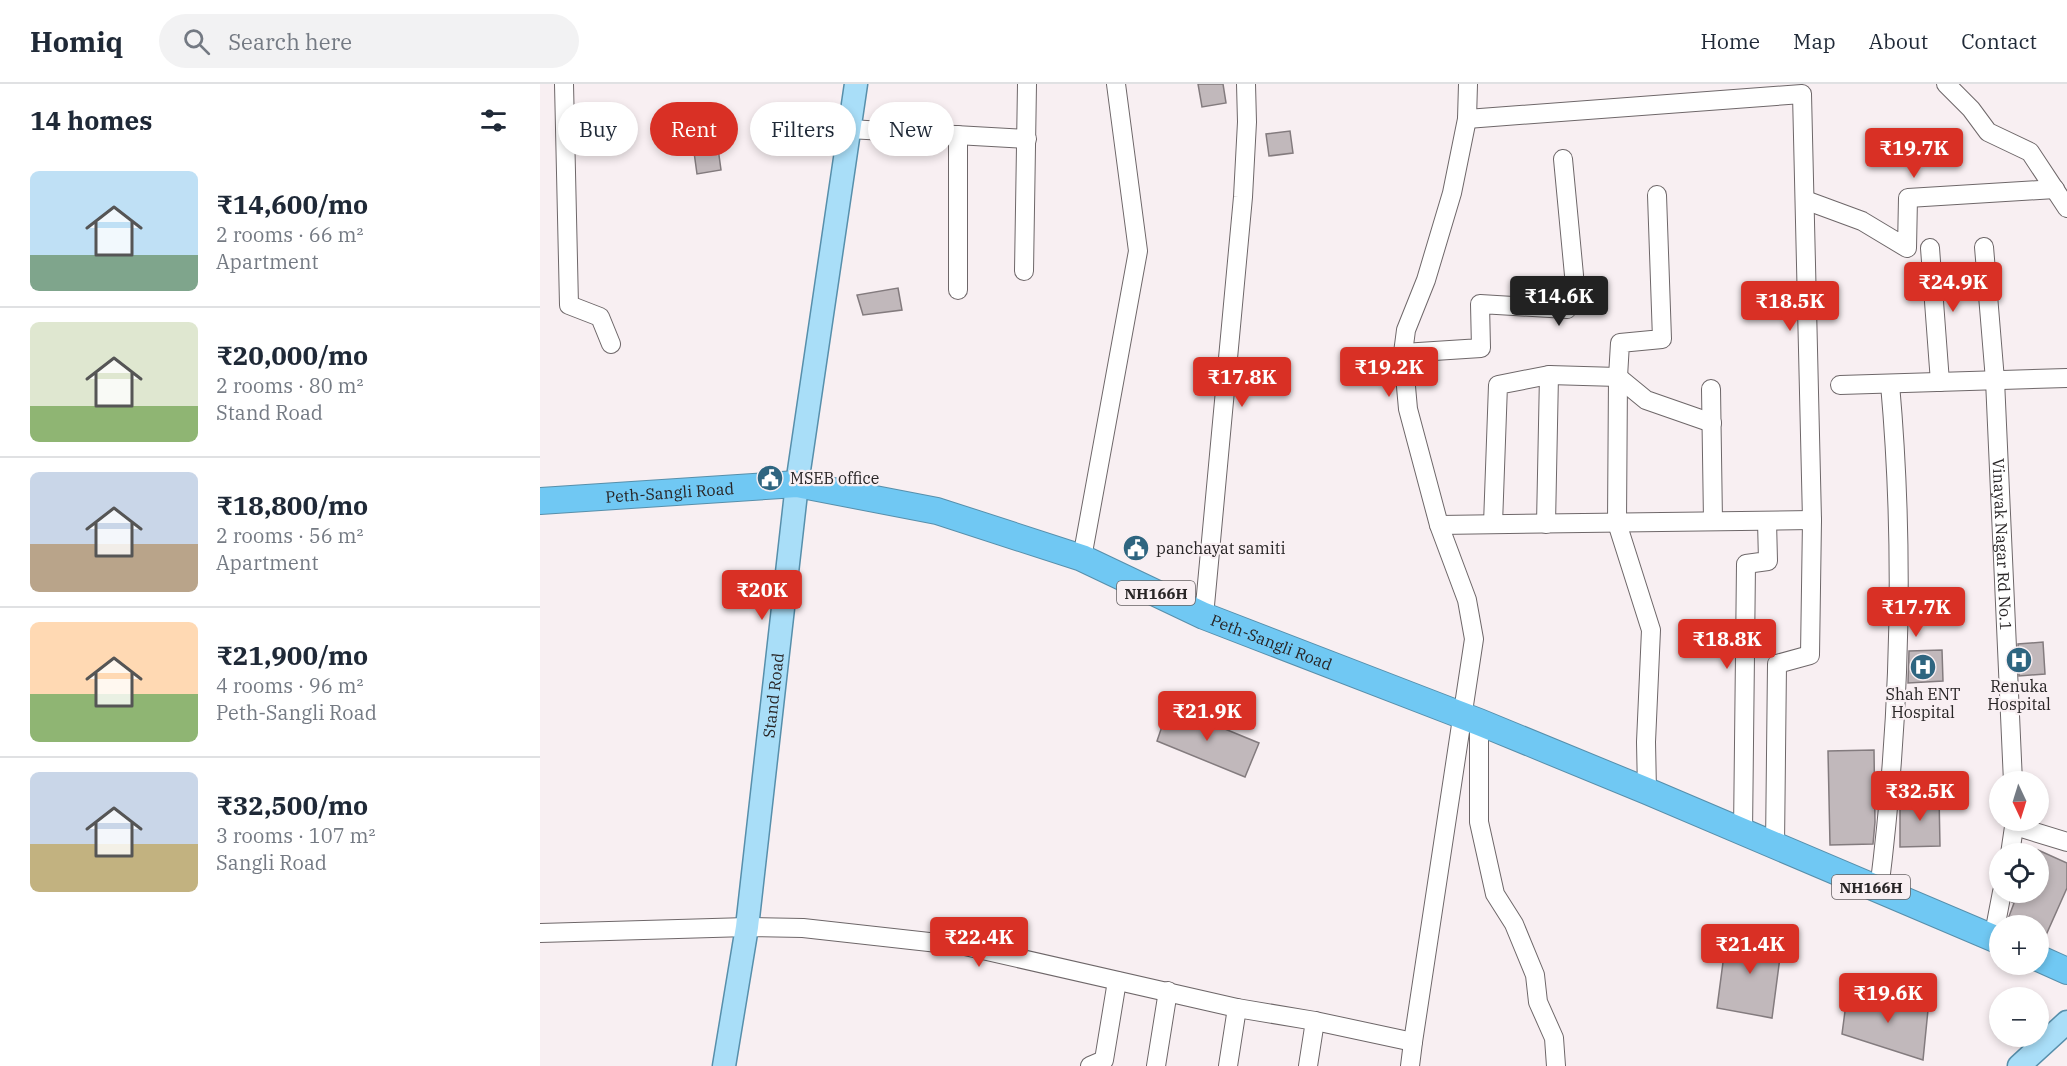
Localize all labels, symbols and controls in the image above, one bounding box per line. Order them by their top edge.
search box [159,14,579,68]
text: Homiq [30,23,123,60]
icon: search [180,25,213,58]
text: Search here [228,27,352,56]
text: Home [1700,27,1760,55]
text: Map [1793,27,1836,55]
text: About [1869,27,1928,55]
text: Contact [1961,27,2037,55]
chip: Buy [558,102,638,156]
chip: Rent [650,102,738,156]
chip: Filters [750,102,856,156]
chip: New [868,102,954,156]
text: 14 homes [30,103,152,137]
icon: filters [477,104,510,137]
pin: ₹19.7K [1865,128,1963,179]
text: ₹19.7K [1879,134,1949,161]
text: ₹14,600/mo [216,187,368,221]
icon: home [78,195,150,267]
text: 2 rooms · 66 m² [216,221,363,248]
text: Apartment [216,248,319,275]
pin: ₹24.9K [1904,262,2002,313]
text: ₹24.9K [1918,268,1988,295]
pin: ₹14.6K [1510,276,1608,327]
pin: ₹18.5K [1741,281,1839,332]
text: ₹14.6K [1524,282,1594,309]
text: ₹18.5K [1755,287,1825,314]
text: ₹20,000/mo [216,338,368,372]
icon: home [78,346,150,418]
pin: ₹19.2K [1340,347,1438,398]
text: ₹19.2K [1354,353,1424,380]
pin: ₹17.8K [1193,357,1291,408]
text: ₹17.8K [1207,363,1277,390]
text: 2 rooms · 80 m² [216,372,363,399]
text: Stand Road [216,399,323,426]
street label: Vinayak Nagar Rd No.1 [1989,458,2016,631]
public building icon: MSEB office [755,463,785,493]
place label: MSEB office [790,468,879,488]
street label: Peth-Sangli Road [605,478,735,507]
text: ₹18,800/mo [216,488,368,522]
icon: home [78,496,150,568]
text: 2 rooms · 56 m² [216,522,363,549]
public building icon: panchayat samiti [1121,533,1151,563]
place label: panchayat samiti [1156,538,1286,558]
text: Apartment [216,549,319,576]
pin: ₹20K [726,570,798,621]
text: ₹20K [736,576,788,603]
road number: NH166H [1117,581,1195,605]
pin: ₹17.7K [1867,587,1965,638]
text: ₹17.7K [1881,593,1951,620]
street label: Peth-Sangli Road [1208,610,1335,675]
pin: ₹18.8K [1678,619,1776,670]
text: ₹18.8K [1692,625,1762,652]
text: ₹21,900/mo [216,638,368,672]
hospital icon: Renuka Hospital [2004,645,2034,675]
icon: home [78,646,150,718]
street label: Stand Road [758,651,788,739]
hospital icon: Shah ENT Hospital [1908,652,1938,682]
text: 4 rooms · 96 m² [216,672,363,699]
place label: Renuka Hospital [1987,676,2051,714]
place label: Shah ENT Hospital [1886,684,1960,722]
pin: ₹21.9K [1158,691,1256,742]
text: ₹21.9K [1172,697,1242,724]
text: Peth-Sangli Road [216,699,377,726]
pin: ₹32.5K [1871,771,1969,822]
north arrow [1989,771,2049,831]
map controls [1989,771,2049,1047]
text: ₹32.5K [1885,777,1955,804]
text: ₹32,500/mo [216,788,368,822]
icon: home [78,796,150,868]
text: 3 rooms · 107 m² [216,822,375,849]
button: locate [1989,843,2049,903]
text: Sangli Road [216,849,327,876]
road number: NH166H [1832,875,1910,899]
button: + [1989,915,2049,975]
pin: ₹22.4K [930,917,1028,968]
text: ₹22.4K [944,923,1014,950]
pin: ₹21.4K [1701,924,1799,975]
text: ₹21.4K [1715,930,1785,957]
pin: ₹19.6K [1839,973,1937,1024]
text: ₹19.6K [1853,979,1923,1006]
button: − [1989,987,2049,1047]

